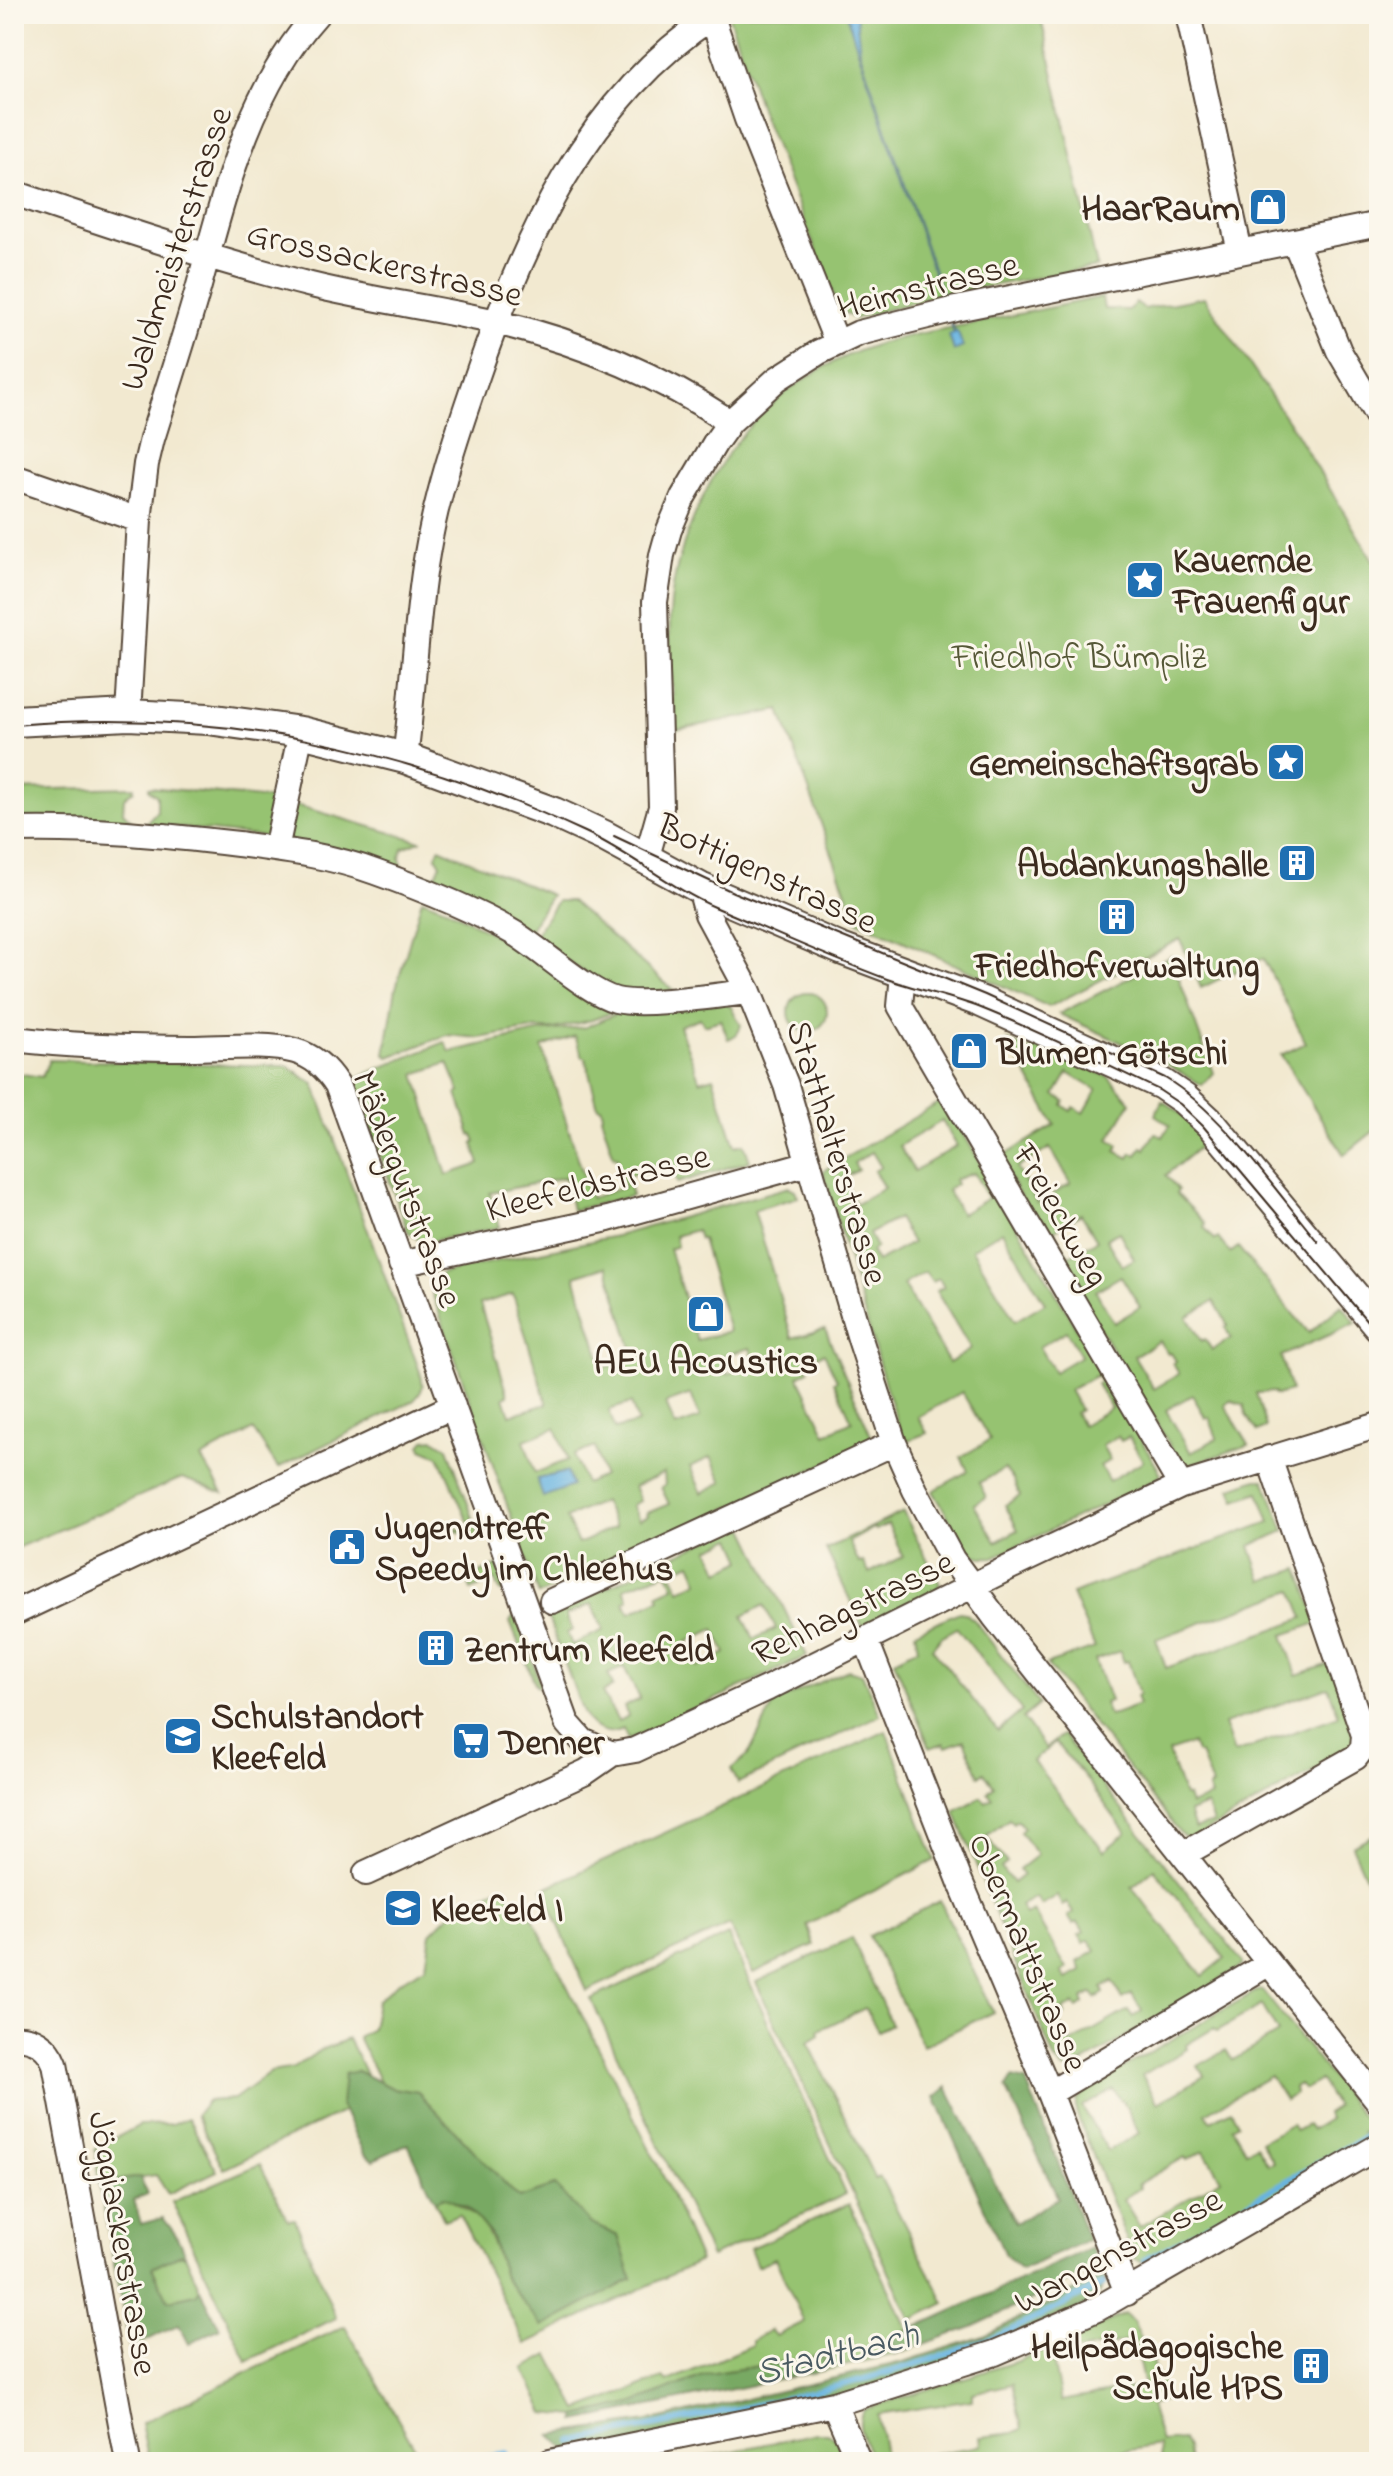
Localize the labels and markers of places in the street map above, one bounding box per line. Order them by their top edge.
place label: HaarRaum [1081,185,1240,238]
shop icon: HaarRaum [1247,186,1289,228]
place label: Kauernde Frauenfigur [1171,537,1350,632]
place icon: Kauernde Frauenfigur [1124,559,1166,601]
place label: Gemeinschaftsgrab [969,740,1258,794]
place icon: Gemeinschaftsgrab [1265,741,1307,783]
place label: Abdankungshalle [1017,841,1270,895]
building icon: Abdankungshalle [1276,842,1318,884]
building icon: Friedhofverwaltung [1096,896,1138,938]
place label: Friedhofverwaltung [973,942,1259,996]
place label: Blumen Götschi [995,1029,1228,1082]
shop icon: Blumen Götschi [948,1030,990,1072]
shop icon: AEU Acoustics [685,1293,727,1335]
place label: AEU Acoustics [594,1338,818,1391]
place label: Jugendtreff Speedy im Chleehus [375,1504,674,1598]
public building icon: Jugendtreff Speedy im Chleehus [326,1526,368,1568]
place label: Zentrum Kleefeld [464,1626,715,1679]
building icon: Zentrum Kleefeld [415,1627,457,1669]
place label: Schulstandort Kleefeld [211,1693,424,1787]
school or university icon: Schulstandort Kleefeld [162,1715,204,1757]
place label: Denner [497,1719,605,1772]
supermarket icon: Denner [450,1720,492,1762]
place label: Kleefeld I [431,1886,563,1939]
school or university icon: Kleefeld I [382,1887,424,1929]
place label: Heilpädagogische Schule HPS [1031,2323,1284,2417]
building icon: Heilpädagogische Schule HPS [1290,2345,1332,2387]

